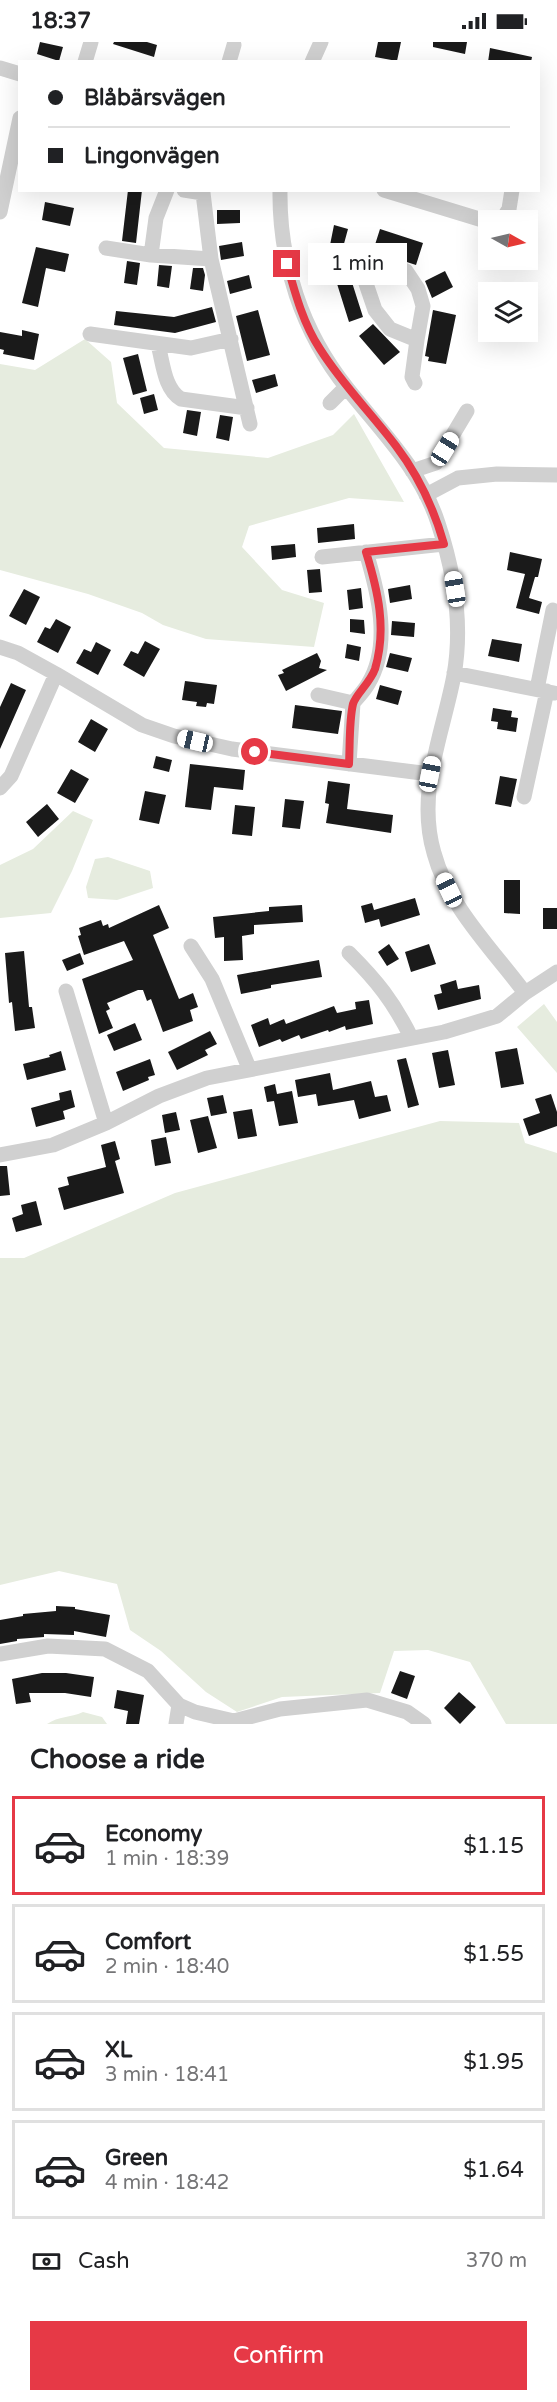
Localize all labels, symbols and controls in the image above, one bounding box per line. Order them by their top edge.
text: 18:37 [30,8,91,34]
text: Blåbärsvägen [84,85,226,111]
text: Lingonvägen [84,143,220,169]
north arrow [478,210,538,270]
map controls [478,210,538,342]
callout: 1 min [308,243,407,285]
route end [273,250,300,277]
text: 1 min [331,252,384,276]
button: layers [478,282,538,342]
car [428,429,462,469]
car [443,570,467,608]
car [175,728,215,754]
route start [241,738,268,765]
car [418,755,442,793]
car [433,870,465,910]
text: Choose a ride [30,1743,205,1776]
icon: car [33,1819,87,1873]
text: Economy [105,1821,202,1847]
text: $1.15 [463,1833,524,1859]
text: 1 min · 18:39 [105,1847,229,1871]
icon: car [33,1927,87,1981]
text: Comfort [105,1929,191,1955]
text: $1.55 [463,1941,524,1967]
text: 2 min · 18:40 [105,1955,229,1979]
icon: car [33,2035,87,2089]
text: XL [105,2037,132,2063]
text: $1.95 [463,2049,524,2075]
text: 3 min · 18:41 [105,2063,229,2087]
icon: car [33,2143,87,2197]
text: Green [105,2145,168,2171]
text: $1.64 [463,2157,524,2183]
text: 4 min · 18:42 [105,2171,229,2195]
icon: cash [30,2245,63,2278]
text: Cash [78,2248,130,2274]
text: 370 m [466,2249,527,2273]
button: Confirm [30,2321,527,2390]

